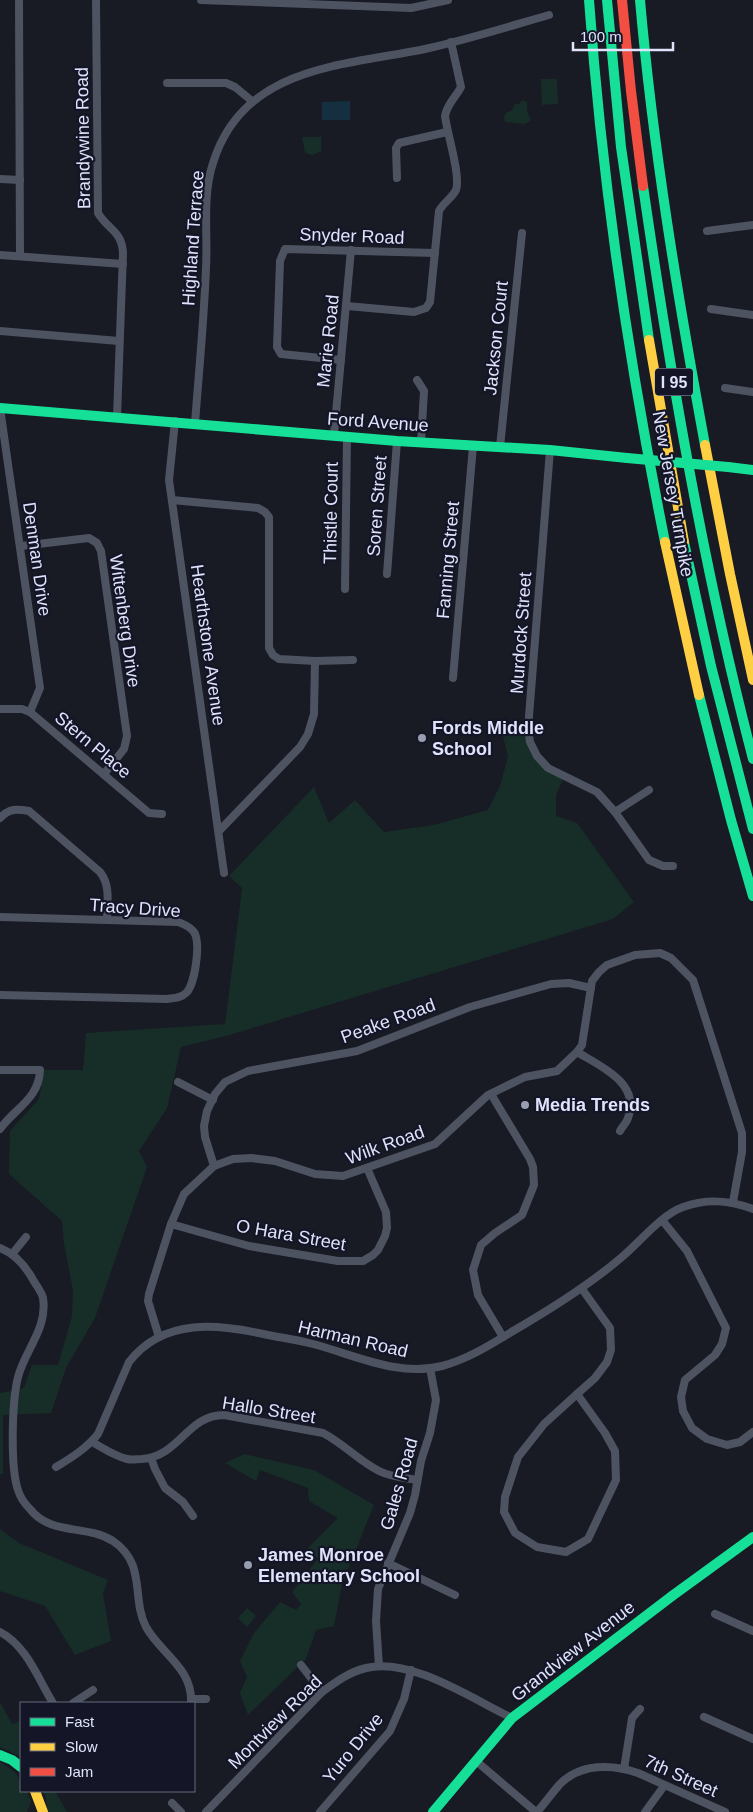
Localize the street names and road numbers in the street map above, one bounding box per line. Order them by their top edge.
street label: Brandywine Road [72,67,94,209]
street label: Highland Terrace [178,170,208,306]
street label: Snyder Road [299,224,405,248]
street label: Jackson Court [480,280,512,396]
street label: Marie Road [313,294,343,388]
road number: I 95 [655,368,693,396]
street label: Ford Avenue [327,408,429,436]
street label: New Jersey Turnpike [649,410,697,578]
street label: Soren Street [363,455,391,557]
street label: Thistle Court [320,462,342,564]
street label: Fanning Street [433,500,463,620]
street label: Denman Drive [19,501,55,617]
street label: Wittenberg Drive [106,553,144,689]
street label: Hearthstone Avenue [187,563,229,727]
street label: Murdock Street [507,571,535,695]
street label: Stern Place [51,707,135,783]
street label: Tracy Drive [89,895,181,921]
street label: Peake Road [338,995,438,1047]
street label: Wilk Road [343,1122,427,1168]
street label: O Hara Street [235,1216,347,1254]
street label: Harman Road [296,1317,410,1361]
street label: Hallo Street [221,1393,317,1427]
street label: Gales Road [376,1436,422,1532]
street label: Grandview Avenue [507,1597,639,1705]
street label: Montview Road [224,1671,326,1773]
street label: Yuro Drive [319,1709,387,1787]
street label: 7th Street [641,1751,721,1801]

